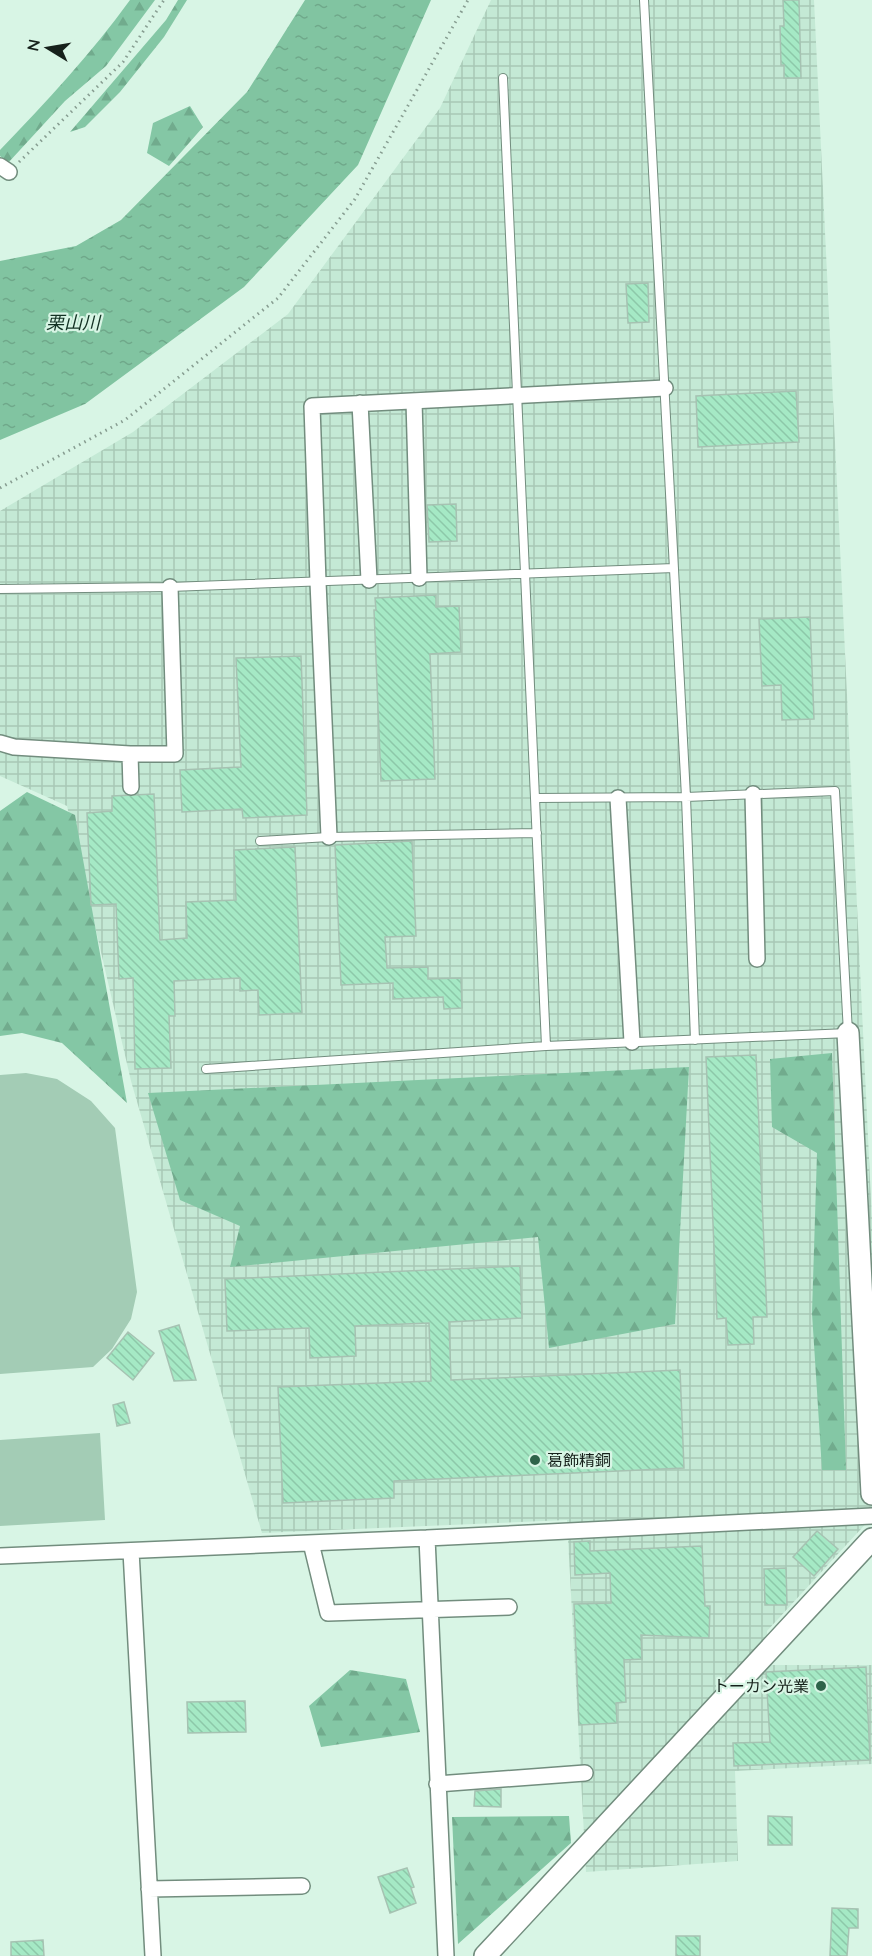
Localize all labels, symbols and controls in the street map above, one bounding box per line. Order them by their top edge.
north arrow [18,18,78,78]
text: N [22,37,44,53]
water label: 栗山川 [46,311,102,334]
place label: 葛飾精銅 [547,1450,611,1470]
marker: 葛飾精銅 [528,1453,542,1467]
place label: トーカン光業 [713,1676,809,1696]
marker: トーカン光業 [814,1679,828,1693]

